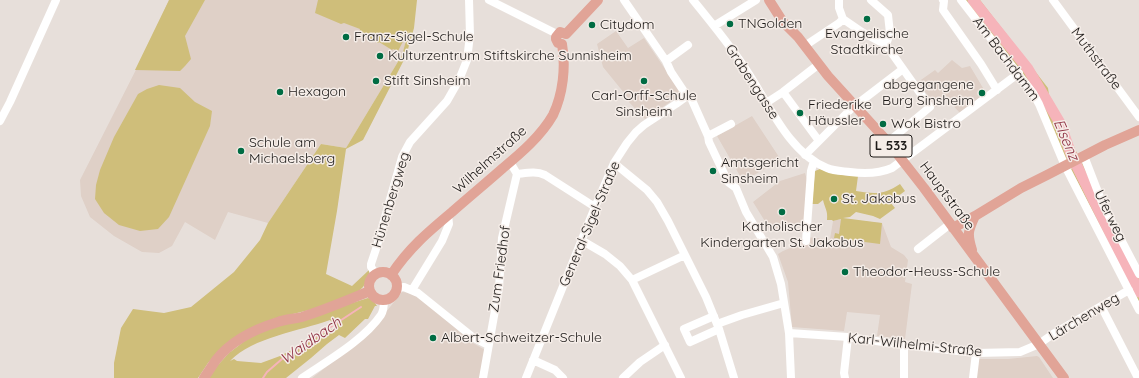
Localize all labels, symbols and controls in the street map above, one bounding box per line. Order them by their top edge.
marker: Evangelische Stadtkirche [862,14,872,24]
street label: Am Bachdamm [969,14,1043,104]
place label: TNGolden [738,16,802,32]
place label: Citydom [600,17,654,33]
marker: TNGolden [725,19,735,29]
marker: Citydom [587,20,597,30]
street label: Muthstraße [1067,25,1125,93]
place label: Evangelische Stadtkirche [825,26,909,58]
place label: Franz-Sigel-Schule [354,29,474,45]
marker: Franz-Sigel-Schule [341,32,351,42]
street label: Grabengasse [722,41,782,123]
place label: Kulturzentrum Stiftskirche Sunnisheim [388,48,632,64]
marker: Kulturzentrum Stiftskirche Sunnisheim [375,51,385,61]
place label: Stift Sinsheim [384,73,470,89]
marker: Stift Sinsheim [371,76,381,86]
marker: Carl-Orff-Schule Sinsheim [639,76,649,86]
place label: abgegangene Burg Sinsheim [882,77,974,110]
place label: Hexagon [288,84,346,100]
marker: Hexagon [275,87,285,97]
place label: Carl-Orff-Schule Sinsheim [591,88,697,120]
marker: abgegangene Burg Sinsheim [977,88,987,98]
place label: Friederike Häussler [808,97,872,130]
marker: Friederike Häussler [795,108,805,118]
place label: Wok Bistro [891,116,961,132]
water label: Elsenz [1049,117,1083,163]
marker: Wok Bistro [878,119,888,129]
street label: Wilhelmstraße [450,123,530,197]
place label: Schule am Michaelsberg [249,135,335,168]
road number: L 533 [870,135,912,157]
marker: Schule am Michaelsberg [236,146,246,156]
street label: Hünenbergweg [368,150,414,250]
place label: Amtsgericht Sinsheim [721,155,799,188]
street label: Hauptstraße [916,158,978,234]
street label: General-Sigel-Straße [556,159,624,289]
marker: Amtsgericht Sinsheim [708,166,718,176]
street label: Uferweg [1090,187,1130,245]
place label: St. Jakobus [842,191,916,207]
marker: St. Jakobus [829,194,839,204]
marker: Katholischer Kindergarten St. Jakobus [777,207,787,217]
place label: Katholischer Kindergarten St. Jakobus [700,219,864,252]
street label: Zum Friedhof [486,224,514,314]
place label: Theodor-Heuss-Schule [853,264,1000,280]
marker: Theodor-Heuss-Schule [840,267,850,277]
street label: Lärchenweg [1046,289,1122,345]
water label: Waidbach [277,313,345,369]
place label: Albert-Schweitzer-Schule [441,330,602,346]
street label: Karl-Wilhelmi-Straße [847,330,983,360]
marker: Albert-Schweitzer-Schule [428,333,438,343]

